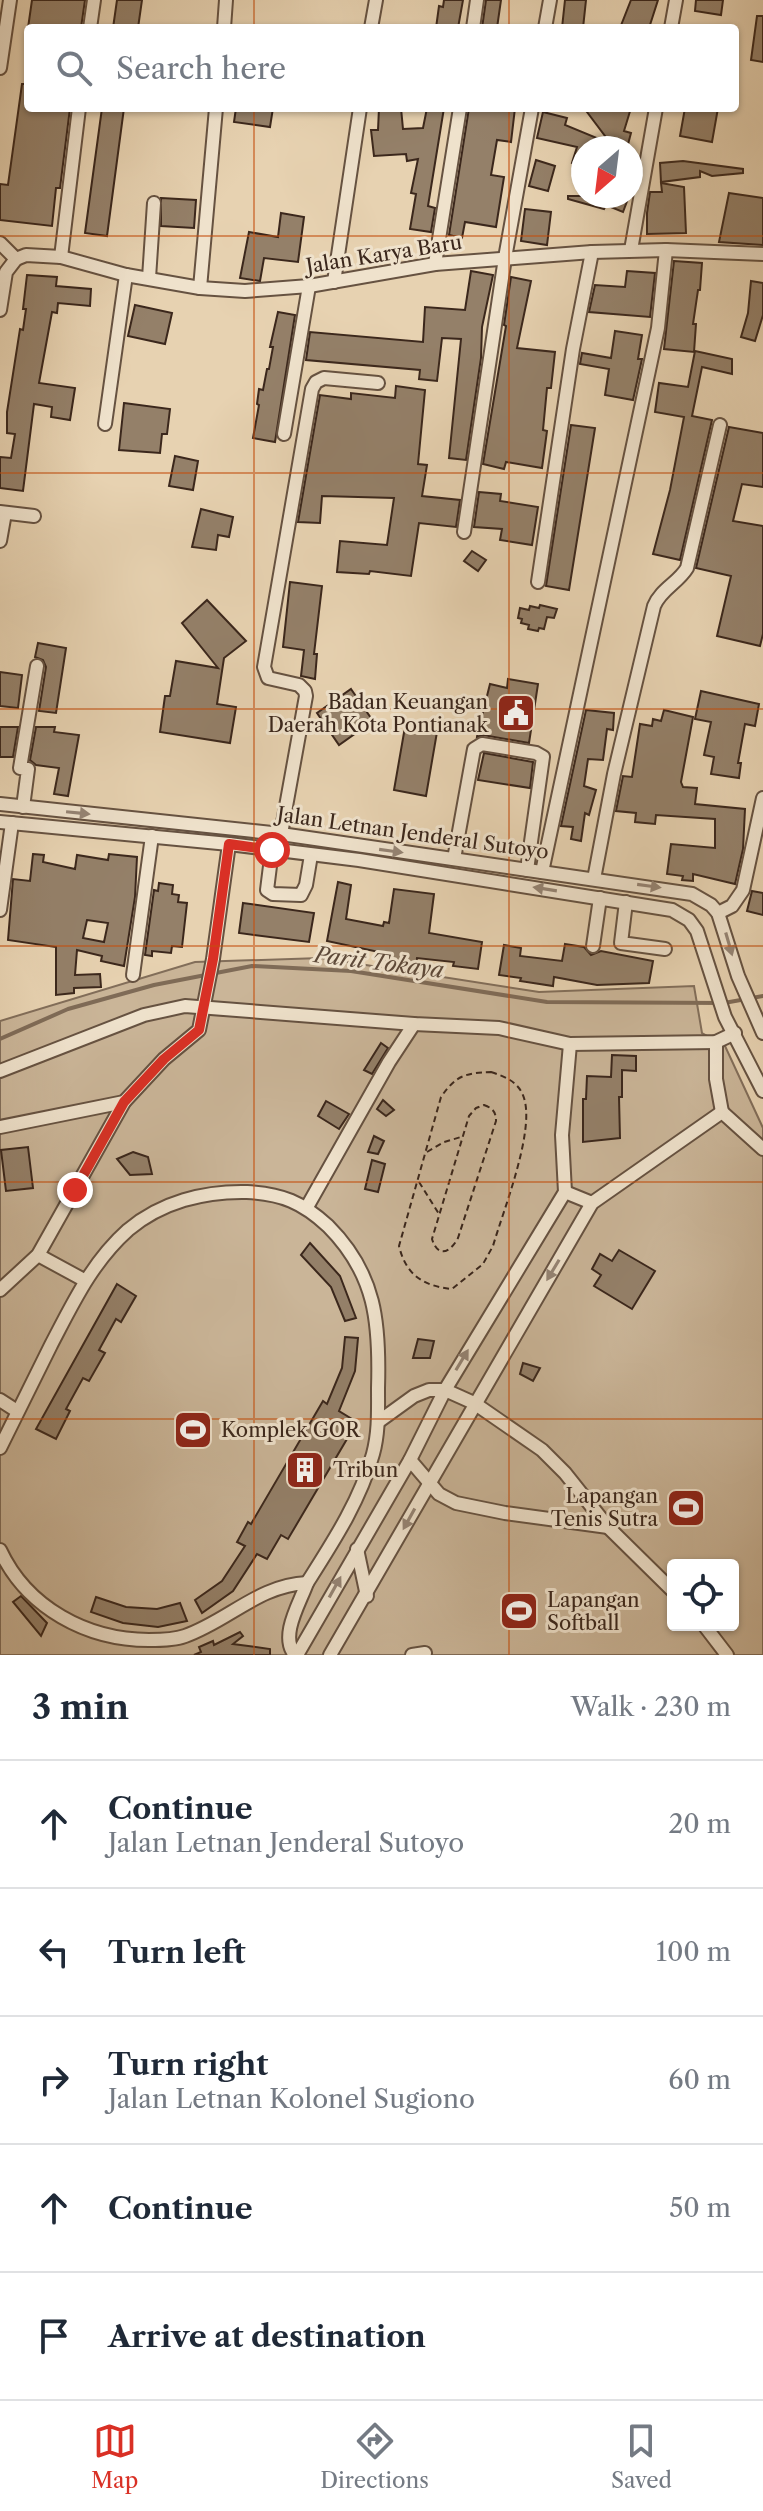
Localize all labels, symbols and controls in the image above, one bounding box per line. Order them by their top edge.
search box [24,24,739,112]
icon: search [52,46,96,90]
text: Search here [116,50,286,87]
north arrow [571,136,643,208]
street label: Jalan Karya Baru [301,230,464,279]
place label: Badan Keuangan Daerah Kota Pontianak [268,690,489,737]
public building icon: Badan Keuangan Daerah Kota Pontianak [495,692,537,734]
street label: Jalan Letnan Jenderal Sutoyo [273,802,550,864]
one-way arrow [66,806,91,819]
route start [254,832,290,868]
one-way arrow [379,845,404,858]
one-way arrow [637,880,662,893]
one-way arrow [533,883,558,895]
one-way arrow [723,933,736,957]
water label: Parit Tokaya [311,941,445,984]
route end [57,1172,93,1208]
one-way arrow [546,1259,560,1281]
one-way arrow [455,1349,469,1371]
sports icon: Komplek GOR [172,1409,214,1451]
place label: Komplek GOR [221,1418,361,1442]
building icon: Tribun [284,1449,326,1491]
place label: Tribun [333,1458,399,1482]
place label: Lapangan Tenis Sutra [551,1484,658,1531]
sports icon: Lapangan Tenis Sutra [665,1487,707,1529]
one-way arrow [402,1508,416,1531]
map controls [667,1559,739,1631]
button: locate [667,1559,739,1631]
one-way arrow [328,1576,342,1598]
place label: Lapangan Softball [547,1588,640,1635]
sports icon: Lapangan Softball [498,1590,540,1632]
text: 3 min [32,1686,129,1728]
text: Walk · 230 m [571,1691,731,1723]
text: Continue [108,1790,253,1827]
icon: ahead [32,1802,76,1846]
text: 20 m [668,1808,731,1840]
text: Jalan Letnan Jenderal Sutoyo [108,1827,464,1859]
icon: left [32,1930,76,1974]
text: Turn left [108,1934,245,1971]
text: 100 m [656,1936,731,1968]
text: Turn right [108,2046,268,2083]
icon: right [32,2058,76,2102]
text: 60 m [668,2064,731,2096]
text: Jalan Letnan Kolonel Sugiono [108,2083,475,2115]
icon: ahead [32,2186,76,2230]
text: Continue [108,2190,253,2227]
text: 50 m [669,2192,731,2224]
icon: arrive [32,2314,76,2358]
text: Arrive at destination [108,2318,426,2355]
tab: Map [91,2419,138,2494]
tab: Directions [320,2419,429,2494]
tab: Saved [611,2419,672,2494]

